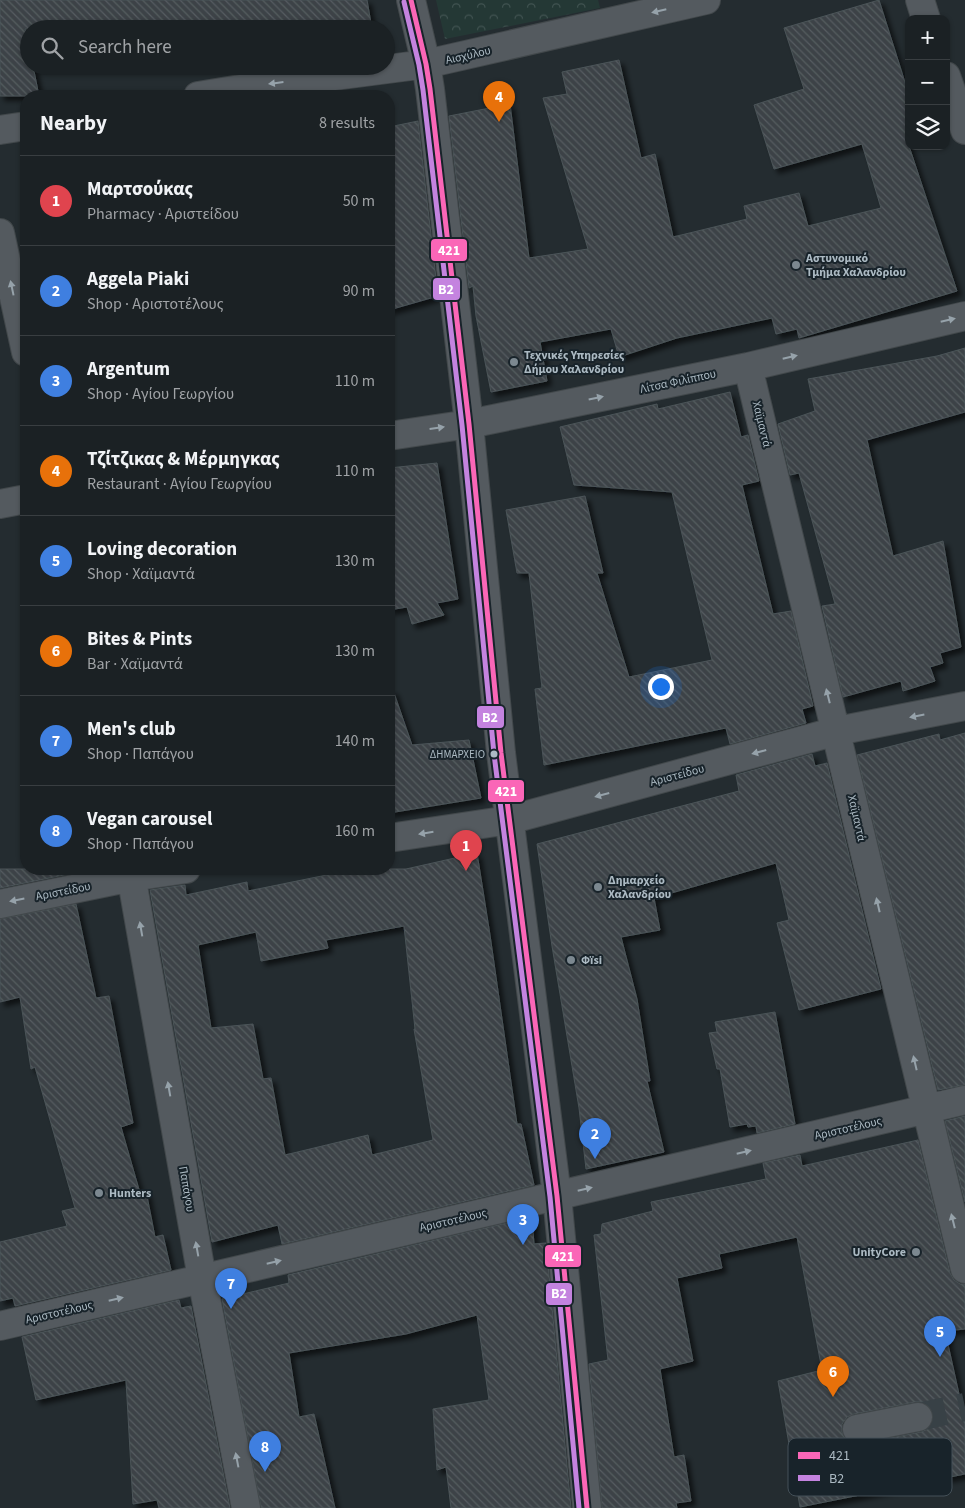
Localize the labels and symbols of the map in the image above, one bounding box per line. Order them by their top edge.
one-way arrow [651,7,666,15]
street label: Αισχύλου [444,42,492,69]
one-way arrow [268,79,284,87]
pin: 4 [483,81,515,122]
line badge: 421 [430,238,468,262]
text: 421 [438,241,460,261]
place label: Αστυνομικό Τμήμα Χαλανδρίου [805,250,906,281]
marker: Αστυνομικό Τμήμα Χαλανδρίου [790,259,802,271]
line badge: Β2 [432,277,461,301]
one-way arrow [8,280,16,295]
text: Β2 [438,280,454,300]
one-way arrow [940,316,955,324]
place label: Τεχνικές Υπηρεσίες Δήμου Χαλανδρίου [524,347,625,378]
one-way arrow [782,353,797,361]
marker: Τεχνικές Υπηρεσίες Δήμου Χαλανδρίου [508,356,520,368]
street label: Λίτσα Φιλίππου [639,365,718,398]
one-way arrow [589,394,604,402]
street label: Χαϊμαντά [748,399,775,449]
one-way arrow [429,424,445,432]
your location [648,674,674,700]
one-way arrow [824,689,832,704]
line badge: Β2 [476,705,505,729]
text: Β2 [482,708,498,728]
one-way arrow [909,712,925,720]
place label: ΔΗΜΑΡΧΕΙΟ [430,747,485,762]
marker: ΔΗΜΑΡΧΕΙΟ [489,749,499,759]
one-way arrow [751,749,766,757]
street label: Αριστείδου [648,760,706,791]
line badge: 421 [487,779,525,803]
text: 421 [495,782,517,802]
one-way arrow [595,791,610,799]
street label: Χαϊμαντά [843,793,870,843]
one-way arrow [418,829,434,837]
pin: 1 [450,830,482,871]
place label: Δημαρχείο Χαλανδρίου [608,872,671,903]
street label: Αριστείδου [34,878,92,905]
marker: Δημαρχείο Χαλανδρίου [592,881,604,893]
one-way arrow [10,896,25,904]
one-way arrow [874,898,882,913]
one-way arrow [137,920,145,936]
place label: Φïsi [581,952,602,969]
marker: Φïsi [565,954,577,966]
one-way arrow [911,1056,919,1071]
one-way arrow [165,1080,173,1096]
street label: Αριστοτέλους [813,1112,883,1144]
pin: 2 [579,1118,611,1159]
one-way arrow [736,1148,751,1156]
street label: Παπάγου [174,1165,199,1213]
place label: Hunters [109,1185,151,1202]
one-way arrow [578,1185,593,1193]
marker: Hunters [93,1187,105,1199]
street label: Αριστοτέλους [418,1204,488,1236]
pin: 3 [507,1204,539,1245]
one-way arrow [949,1214,957,1229]
one-way arrow [193,1241,201,1257]
line badge: 421 [544,1244,582,1268]
place label: UnityCore [852,1244,906,1261]
marker: UnityCore [910,1246,922,1258]
text: 421 [552,1247,574,1267]
one-way arrow [266,1258,281,1266]
pin: 7 [215,1268,247,1309]
line badge: Β2 [545,1282,573,1306]
text: Β2 [551,1284,567,1304]
one-way arrow [108,1295,123,1303]
street label: Αριστοτέλους [24,1296,94,1328]
pin: 5 [924,1316,956,1357]
pin: 6 [817,1356,849,1397]
pin: 8 [249,1431,281,1472]
legend [788,1438,952,1496]
text: 421 [829,1446,850,1466]
one-way arrow [233,1453,241,1468]
text: Β2 [829,1469,844,1489]

